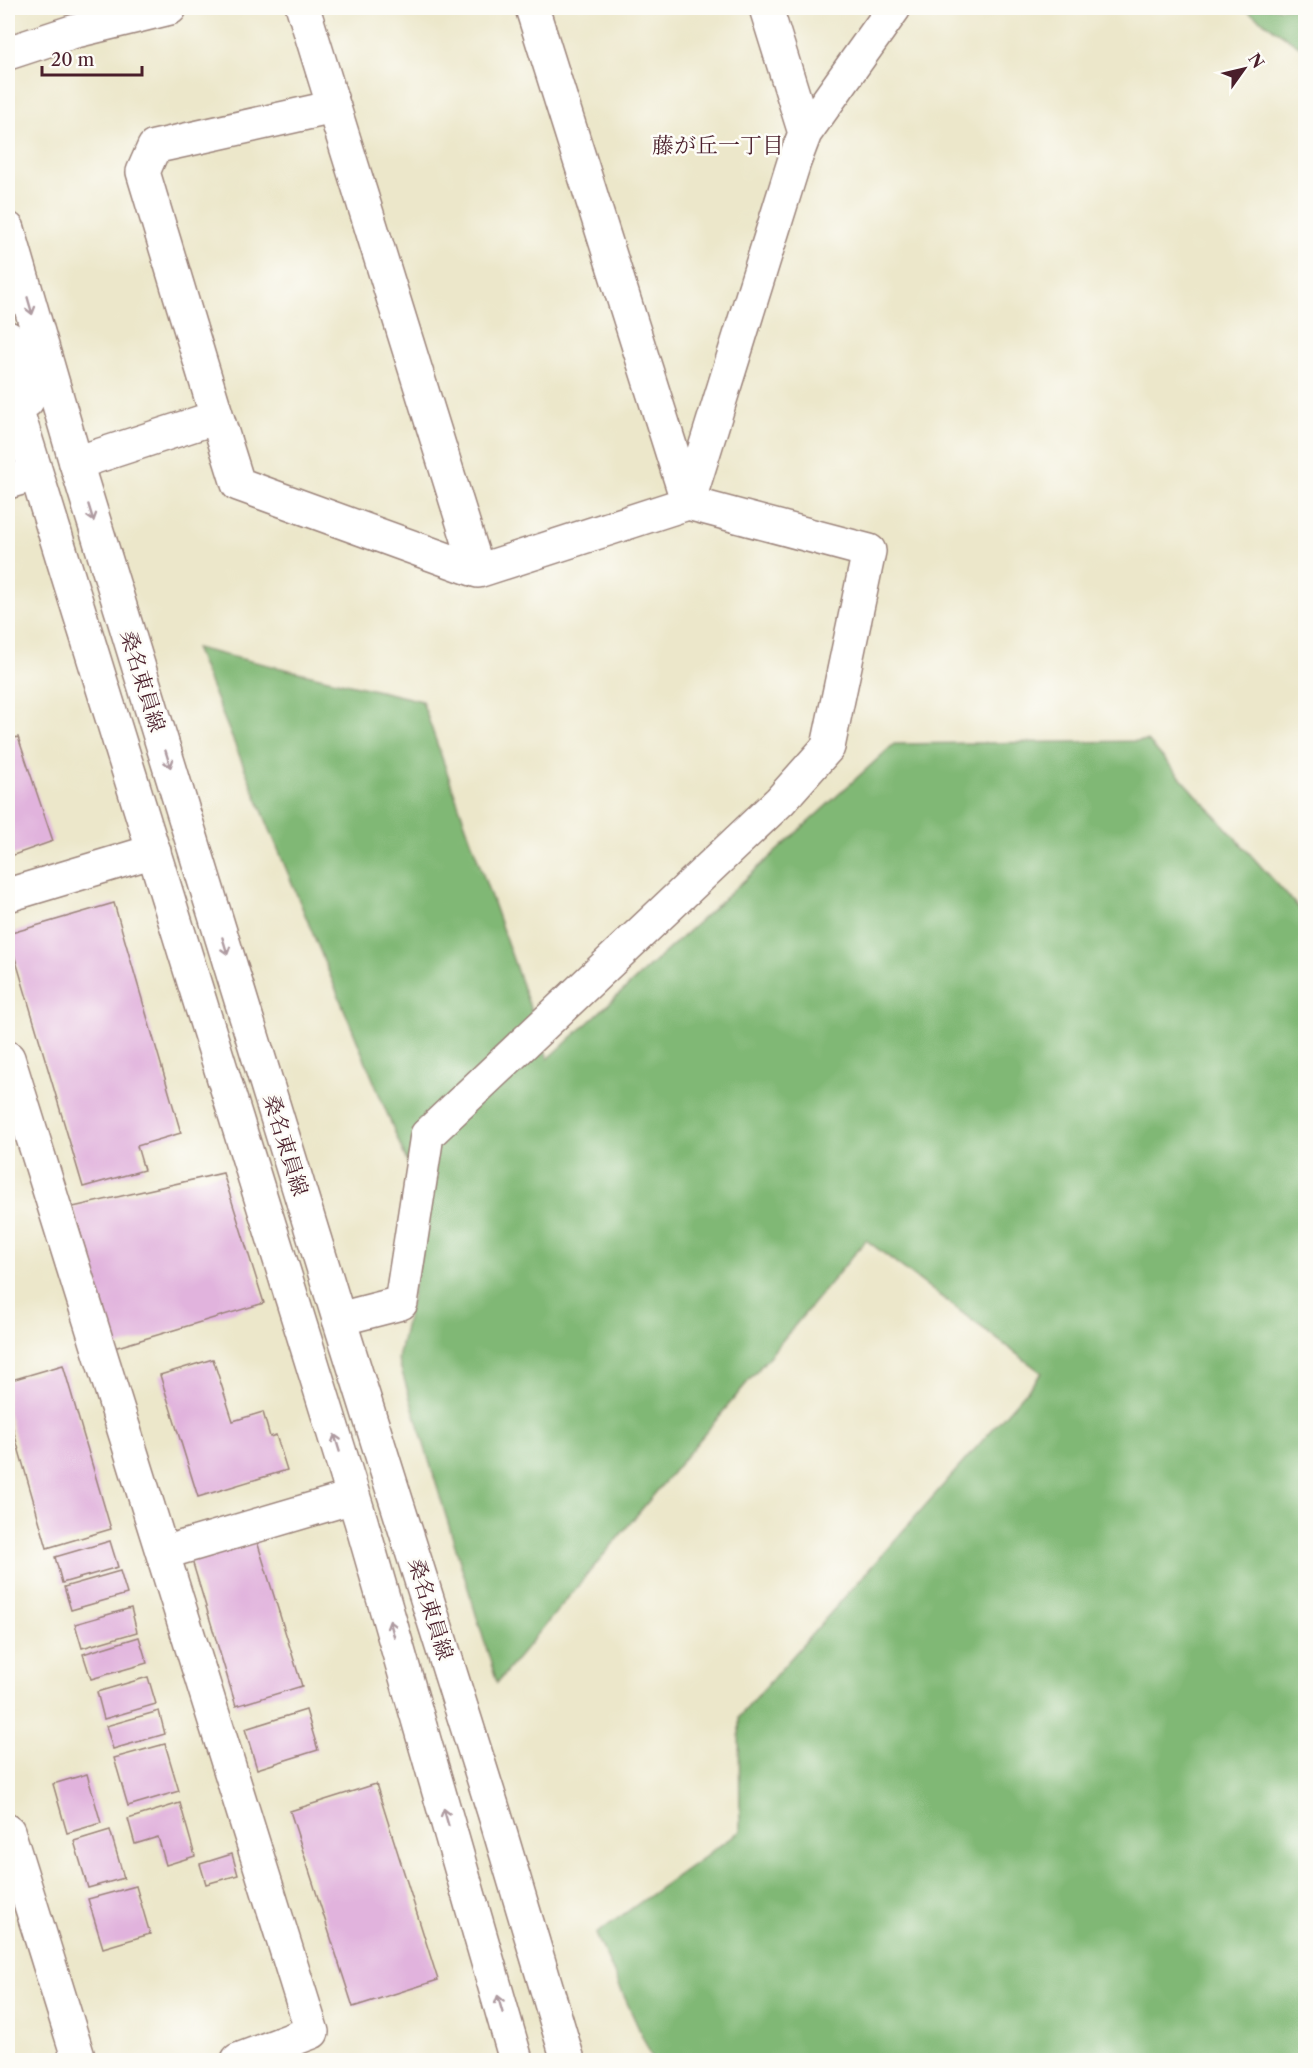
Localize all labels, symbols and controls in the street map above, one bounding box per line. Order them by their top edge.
scale bar [42,39,142,77]
north arrow [1214,39,1274,99]
text: 20 m [51,49,95,71]
text: N [1244,49,1269,72]
district label: 藤が丘一丁目 [652,132,784,159]
one-way arrow [25,296,36,315]
one-way arrow [87,503,98,522]
street label: 桑名東員線 [116,627,170,735]
one-way arrow [163,749,174,768]
one-way arrow [220,936,231,955]
street label: 桑名東員線 [259,1091,313,1199]
one-way arrow [331,1433,342,1452]
street label: 桑名東員線 [404,1555,458,1663]
one-way arrow [386,1620,397,1639]
one-way arrow [440,1808,451,1827]
one-way arrow [494,1995,505,2014]

